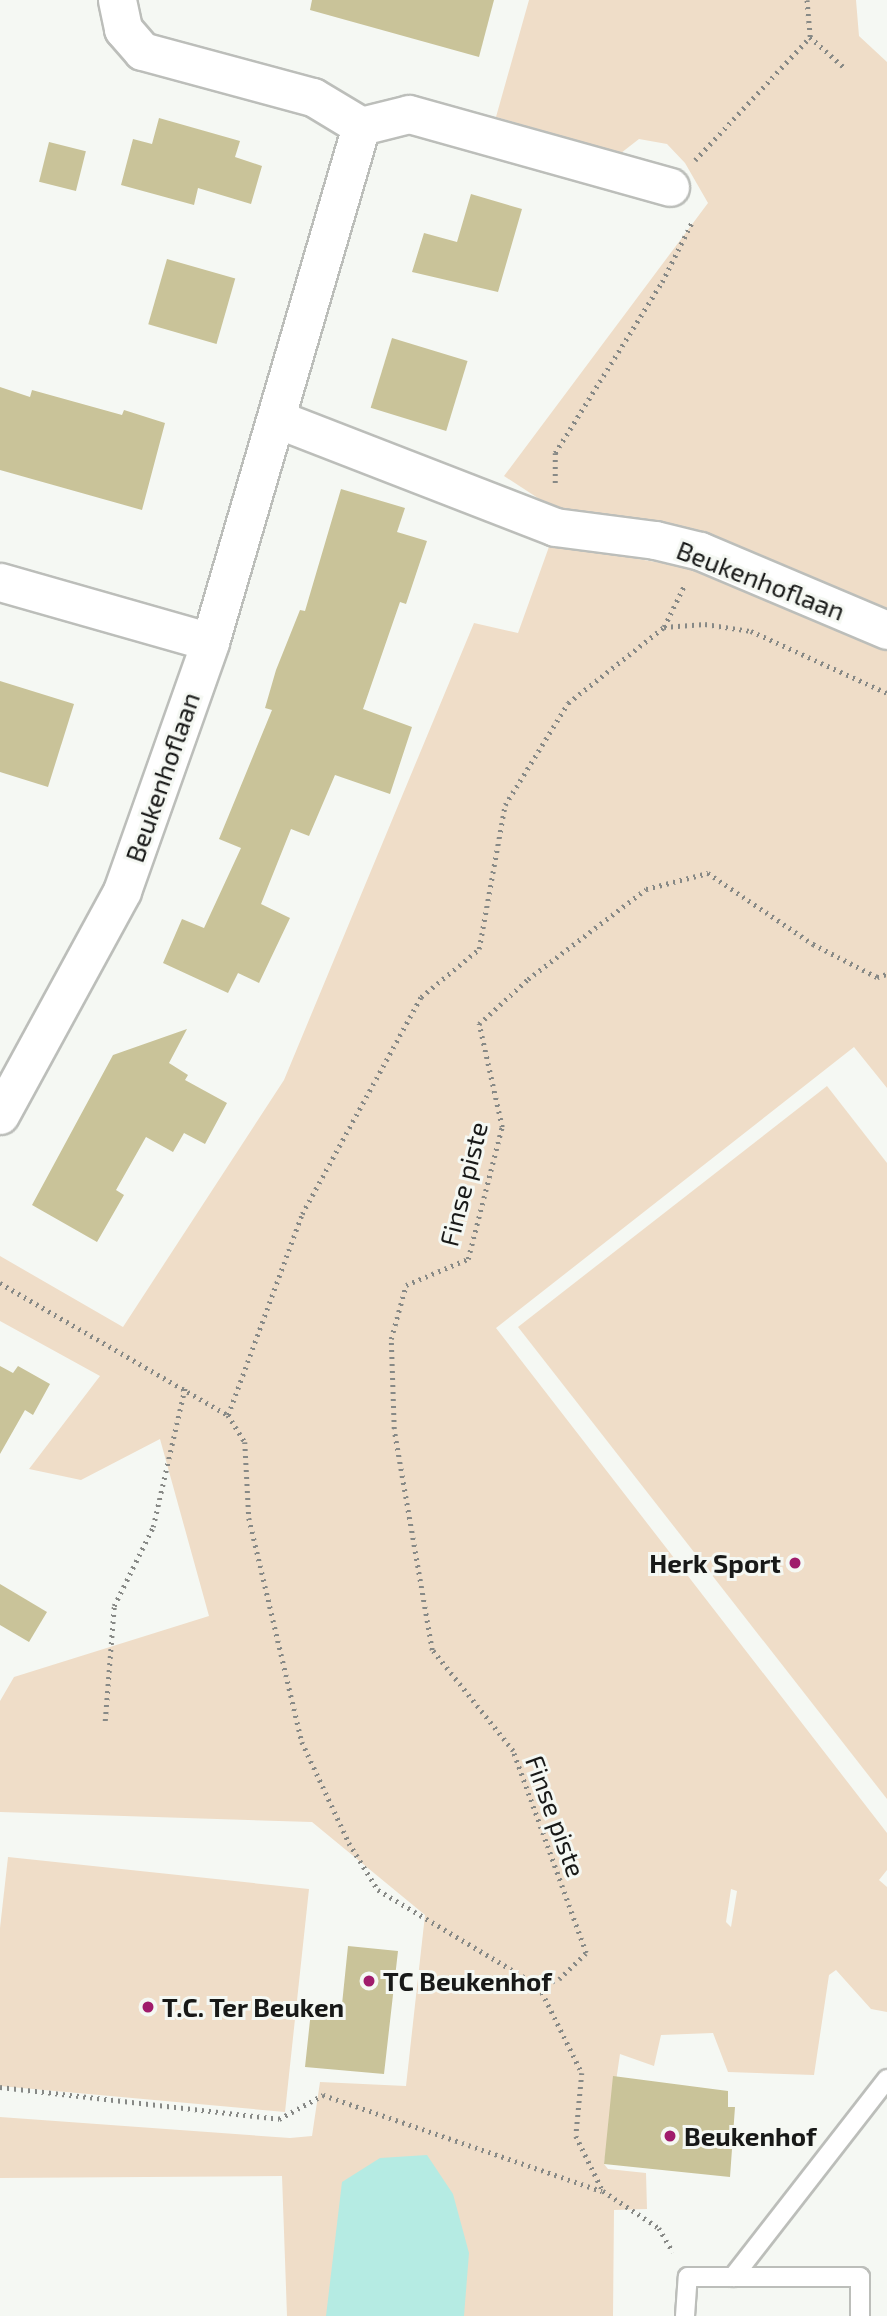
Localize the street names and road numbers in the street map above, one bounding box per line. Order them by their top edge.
street label: Beukenhoflaan [672,534,850,626]
street label: Beukenhoflaan [118,688,206,866]
street label: Finse piste [432,1119,494,1249]
street label: Finse piste [520,1751,592,1881]

